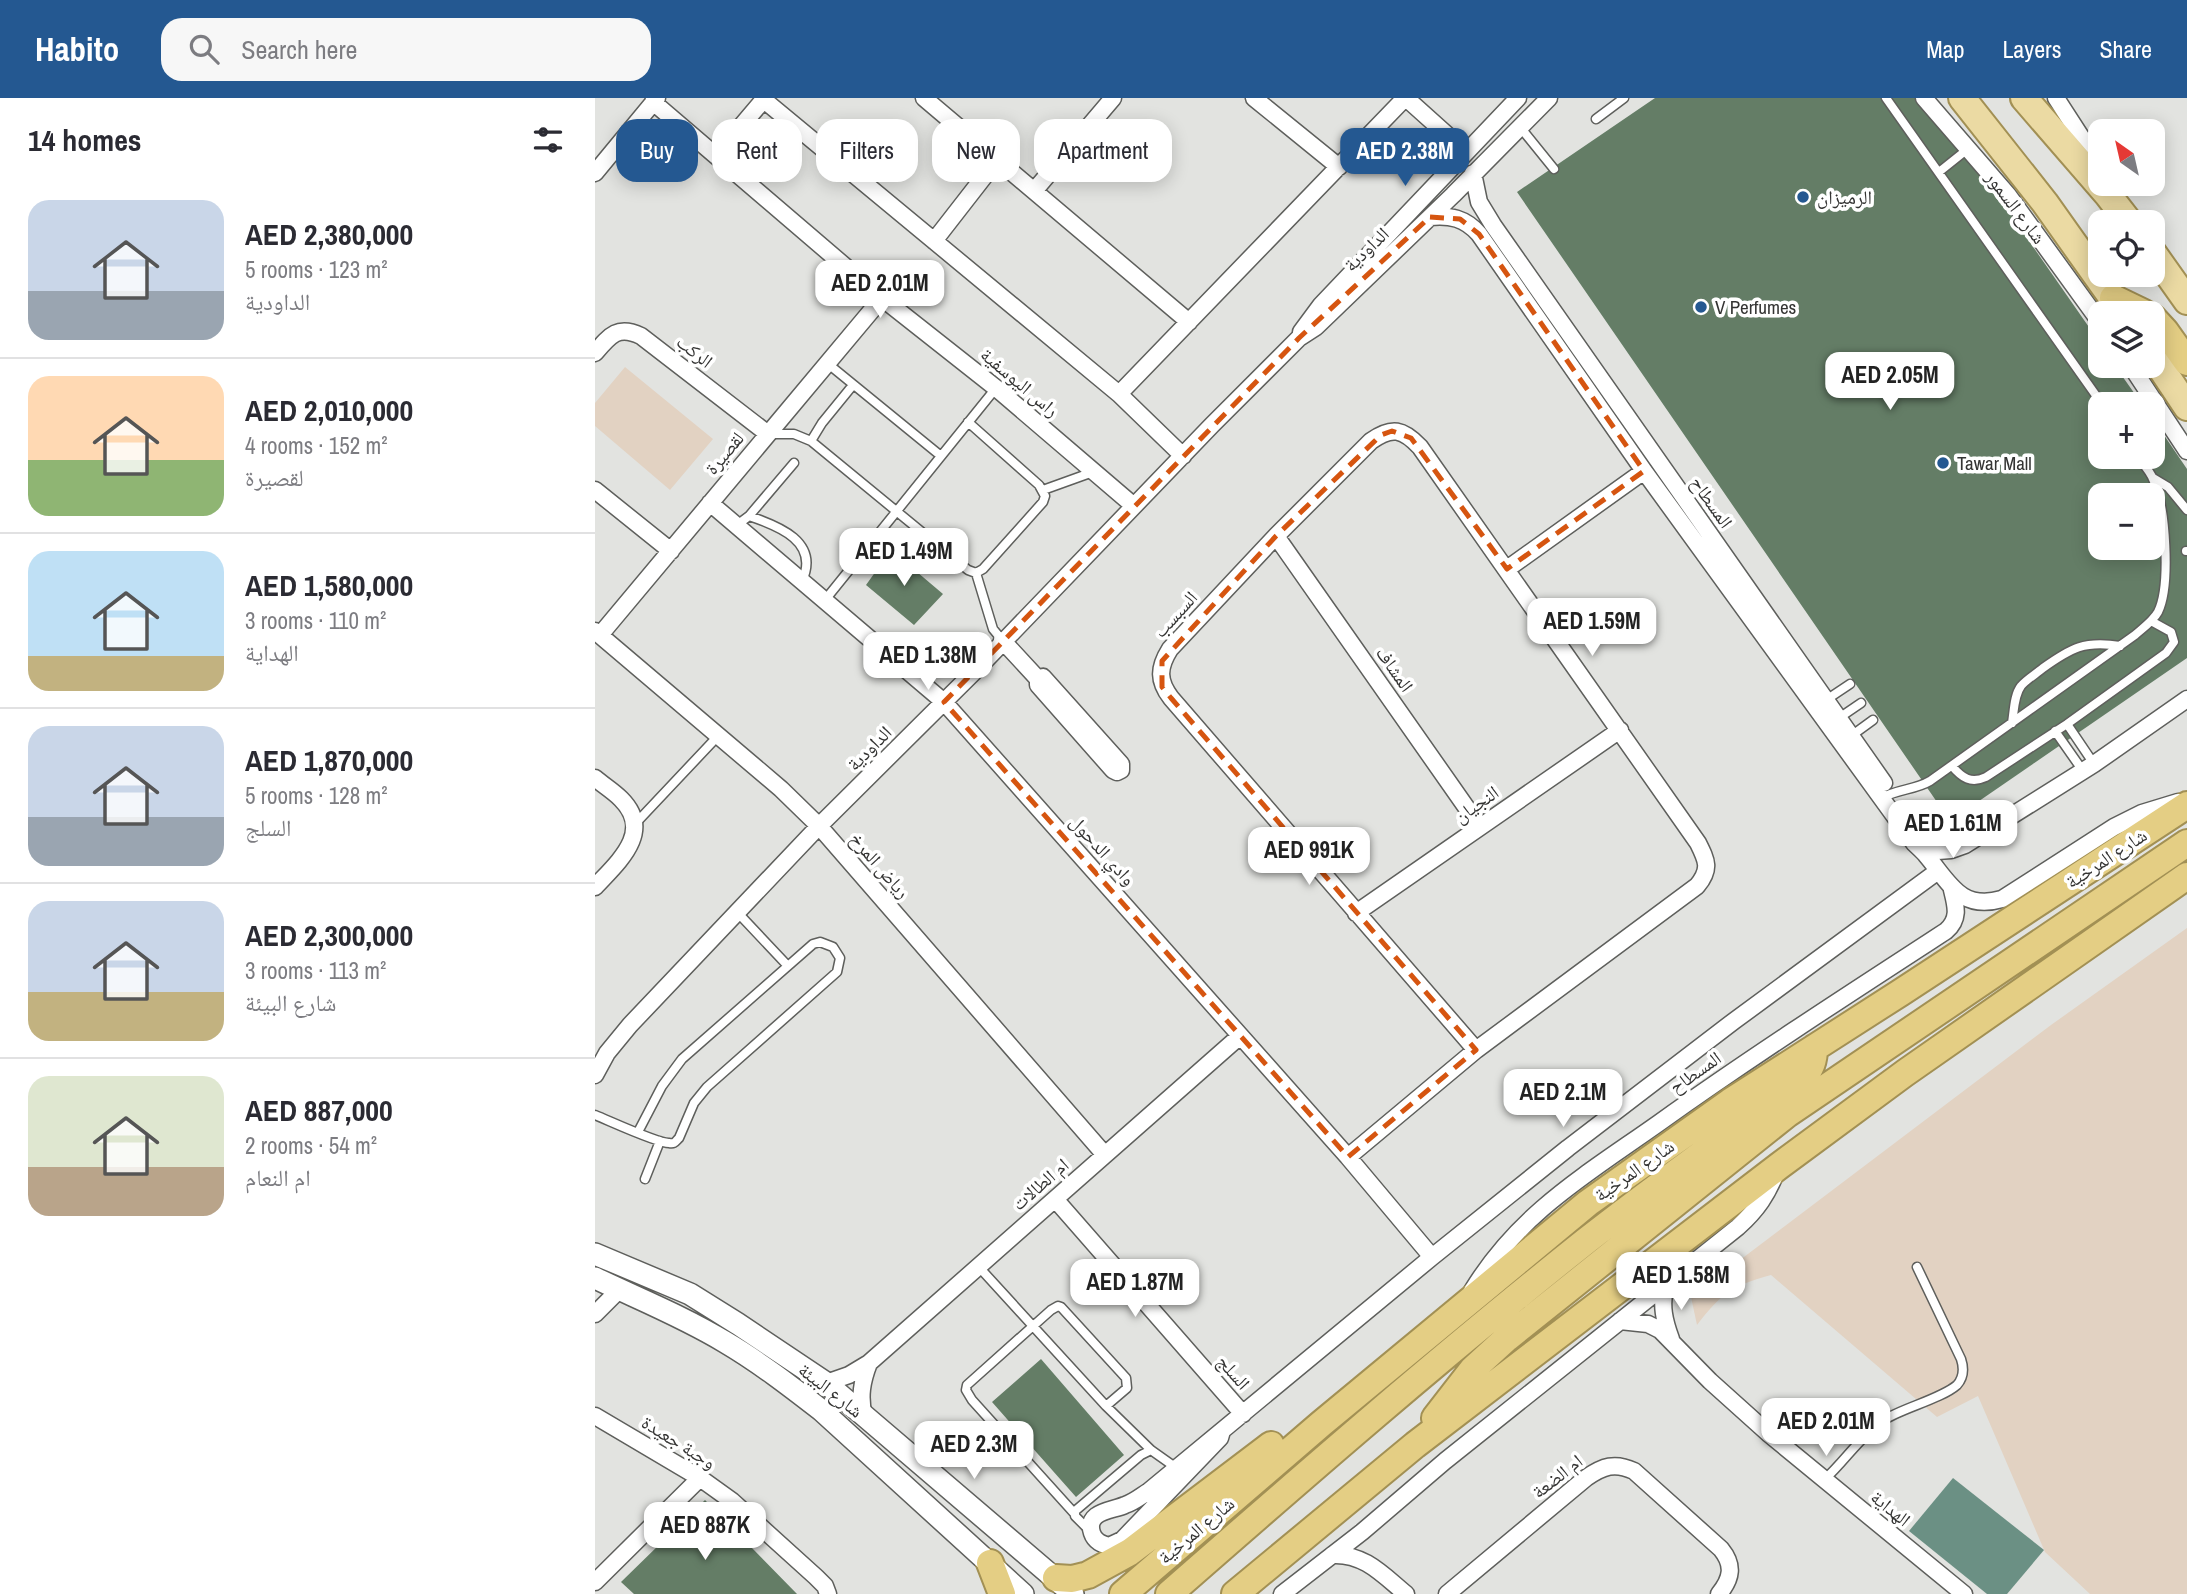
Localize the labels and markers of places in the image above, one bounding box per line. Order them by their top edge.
pin: AED 2.38M [1325,129,1485,188]
place label: الرميزان [1817,184,1872,210]
marker: الرميزان [1795,189,1811,205]
pin: AED 2.01M [800,260,960,320]
place label: V Perfumes [1715,294,1797,320]
marker: V Perfumes [1693,299,1709,315]
pin: AED 2.05M [1810,352,1970,412]
place label: Tawar Mall [1957,450,2032,476]
marker: Tawar Mall [1935,455,1951,471]
pin: AED 1.49M [824,528,984,588]
pin: AED 1.59M [1512,598,1672,658]
pin: AED 1.38M [848,632,1008,692]
pin: AED 1.61M [1873,800,2033,860]
pin: AED 991K [1237,828,1381,887]
pin: AED 2.1M [1491,1070,1635,1129]
pin: AED 1.58M [1601,1252,1761,1312]
pin: AED 1.87M [1055,1260,1215,1319]
pin: AED 2.01M [1746,1398,1906,1458]
pin: AED 2.3M [902,1422,1046,1481]
pin: AED 887K [633,1502,777,1562]

